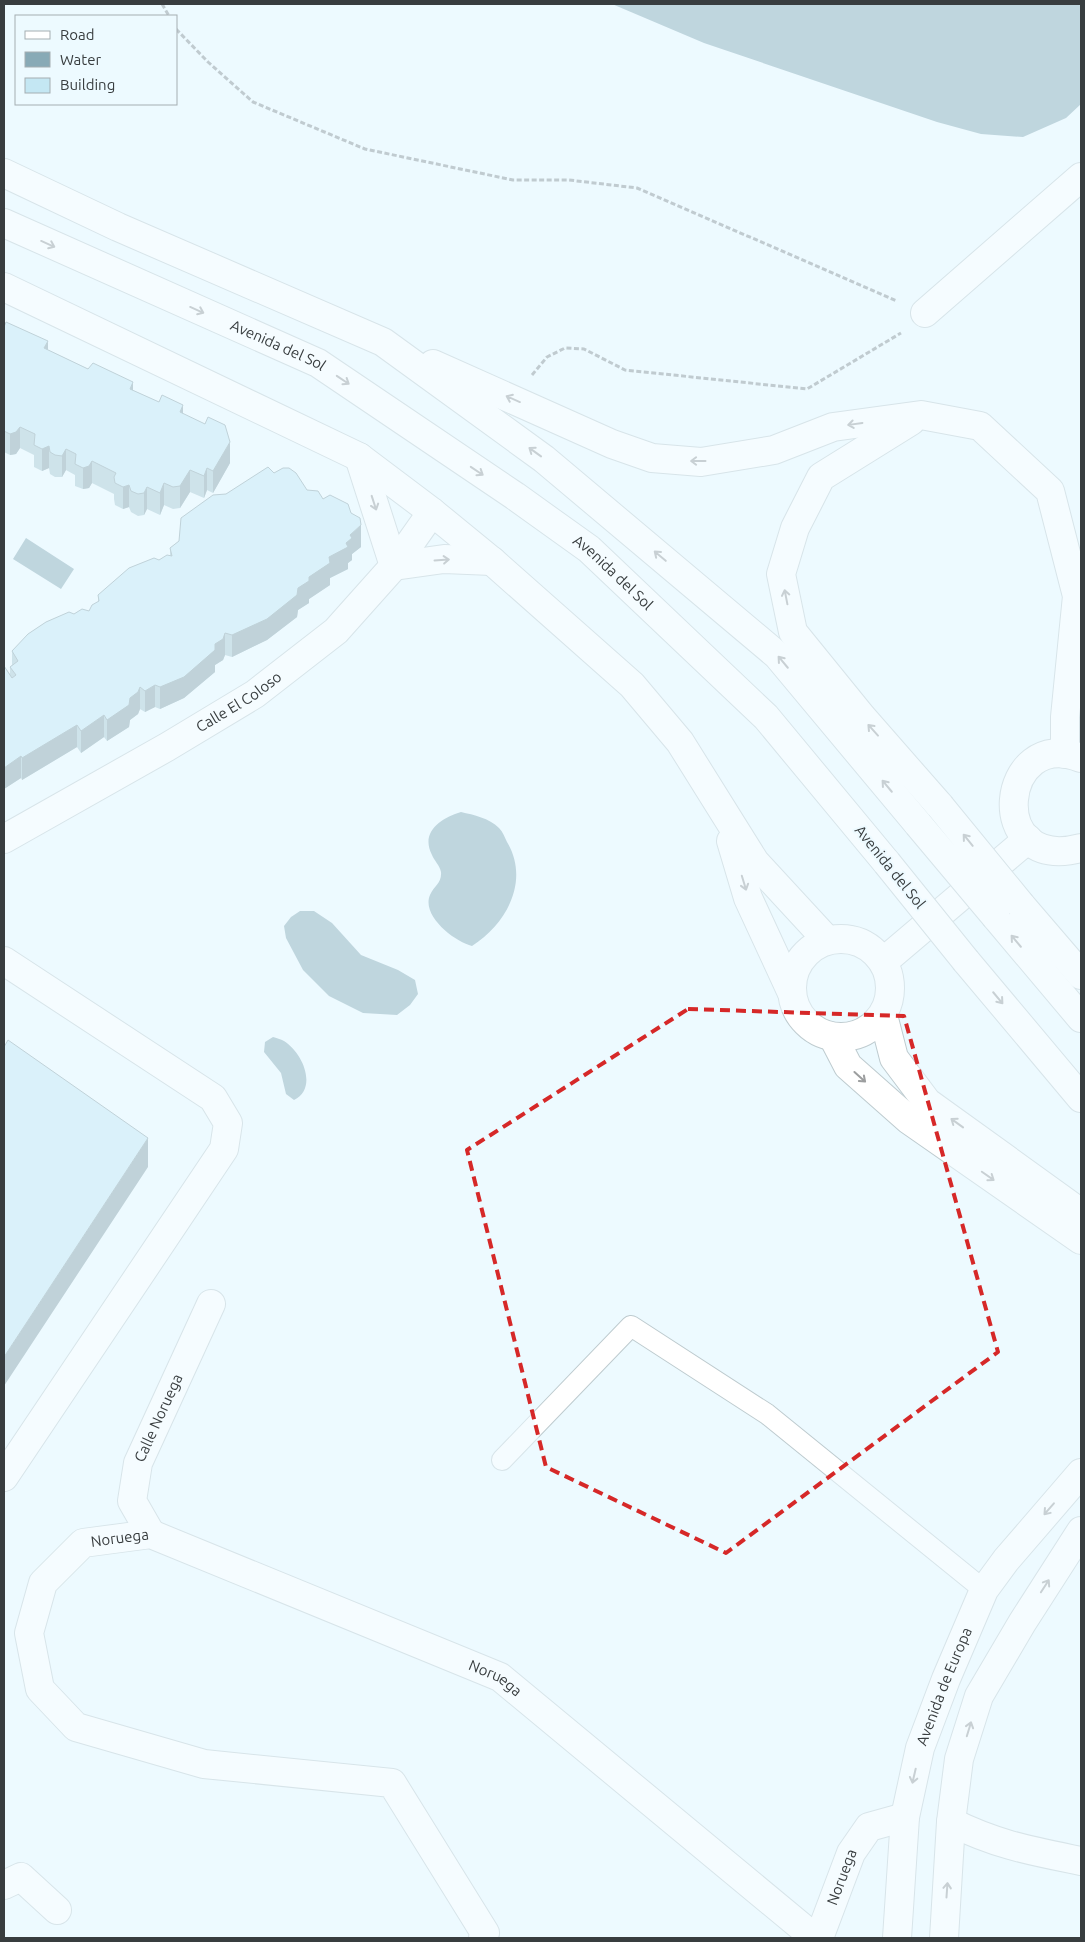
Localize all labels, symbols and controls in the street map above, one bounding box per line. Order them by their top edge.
legend [15,15,178,105]
text: Road [60,26,95,43]
text: Water [60,51,101,68]
text: Building [60,76,115,93]
one-way arrow [40,239,55,249]
one-way arrow [189,305,204,315]
street label: Avenida del Sol [228,316,329,374]
one-way arrow [335,375,349,385]
one-way arrow [506,394,521,404]
one-way arrow [848,419,864,429]
one-way arrow [529,447,542,458]
one-way arrow [691,456,707,466]
one-way arrow [470,466,484,476]
one-way arrow [369,495,379,511]
street label: Avenida del Sol [570,531,657,613]
one-way arrow [654,551,667,562]
one-way arrow [434,556,450,565]
one-way arrow [781,589,790,605]
one-way arrow [778,655,789,668]
street label: Calle El Coloso [193,668,285,735]
one-way arrow [867,723,879,736]
one-way arrow [882,780,893,793]
street label: Avenida del Sol [852,822,929,912]
one-way arrow [962,834,973,847]
one-way arrow [739,875,749,891]
one-way arrow [1010,934,1021,947]
one-way arrow [992,992,1003,1005]
one-way arrow [853,1071,866,1083]
one-way arrow [950,1118,964,1128]
one-way arrow [981,1171,995,1181]
street label: Calle Noruega [131,1371,186,1465]
one-way arrow [1044,1502,1055,1515]
street label: Noruega [90,1525,150,1550]
one-way arrow [1040,1580,1050,1594]
street label: Avenida de Europa [913,1625,975,1748]
street label: Noruega [466,1656,525,1699]
one-way arrow [964,1722,974,1738]
one-way arrow [909,1767,918,1783]
street label: Noruega [823,1847,860,1907]
one-way arrow [942,1882,951,1898]

